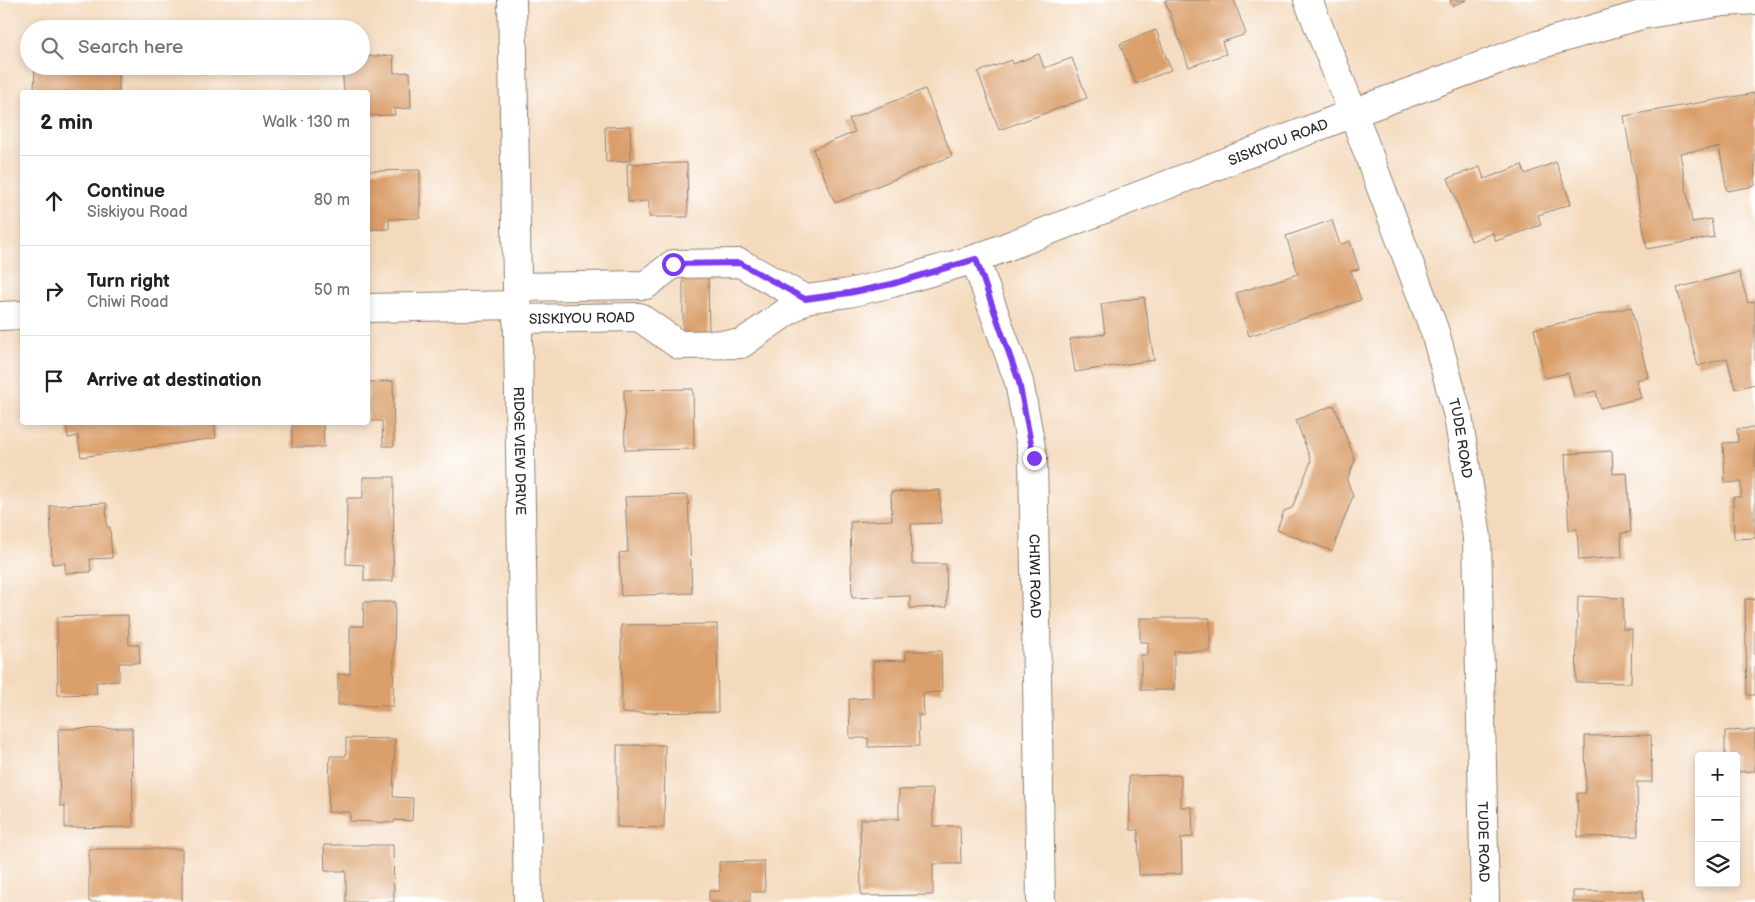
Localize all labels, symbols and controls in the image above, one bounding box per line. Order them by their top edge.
search box [20,20,370,75]
icon: search [38,34,66,62]
text: Search here [78,36,183,59]
text: 2 min [40,110,93,135]
text: Walk · 130 m [262,113,350,132]
street label: SISKIYOU ROAD [1226,115,1331,169]
text: Continue [87,180,165,203]
icon: ahead [40,187,68,215]
text: 80 m [314,191,350,210]
text: Siskiyou Road [87,203,188,222]
route start [662,253,685,276]
text: Turn right [87,270,170,293]
icon: right [40,277,68,305]
text: 50 m [314,281,350,300]
text: Chiwi Road [87,293,168,312]
street label: SISKIYOU ROAD [529,309,635,327]
icon: arrive [40,367,68,395]
text: Arrive at destination [87,369,262,392]
street label: RIDGE VIEW DRIVE [510,386,530,515]
street label: TUDE ROAD [1445,396,1476,479]
route end [1023,447,1046,470]
street label: CHIWI ROAD [1026,534,1044,618]
map controls [1695,752,1740,887]
button: + [1695,752,1740,797]
button: − [1695,797,1740,842]
street label: TUDE ROAD [1474,801,1493,883]
button: layers [1695,842,1740,887]

